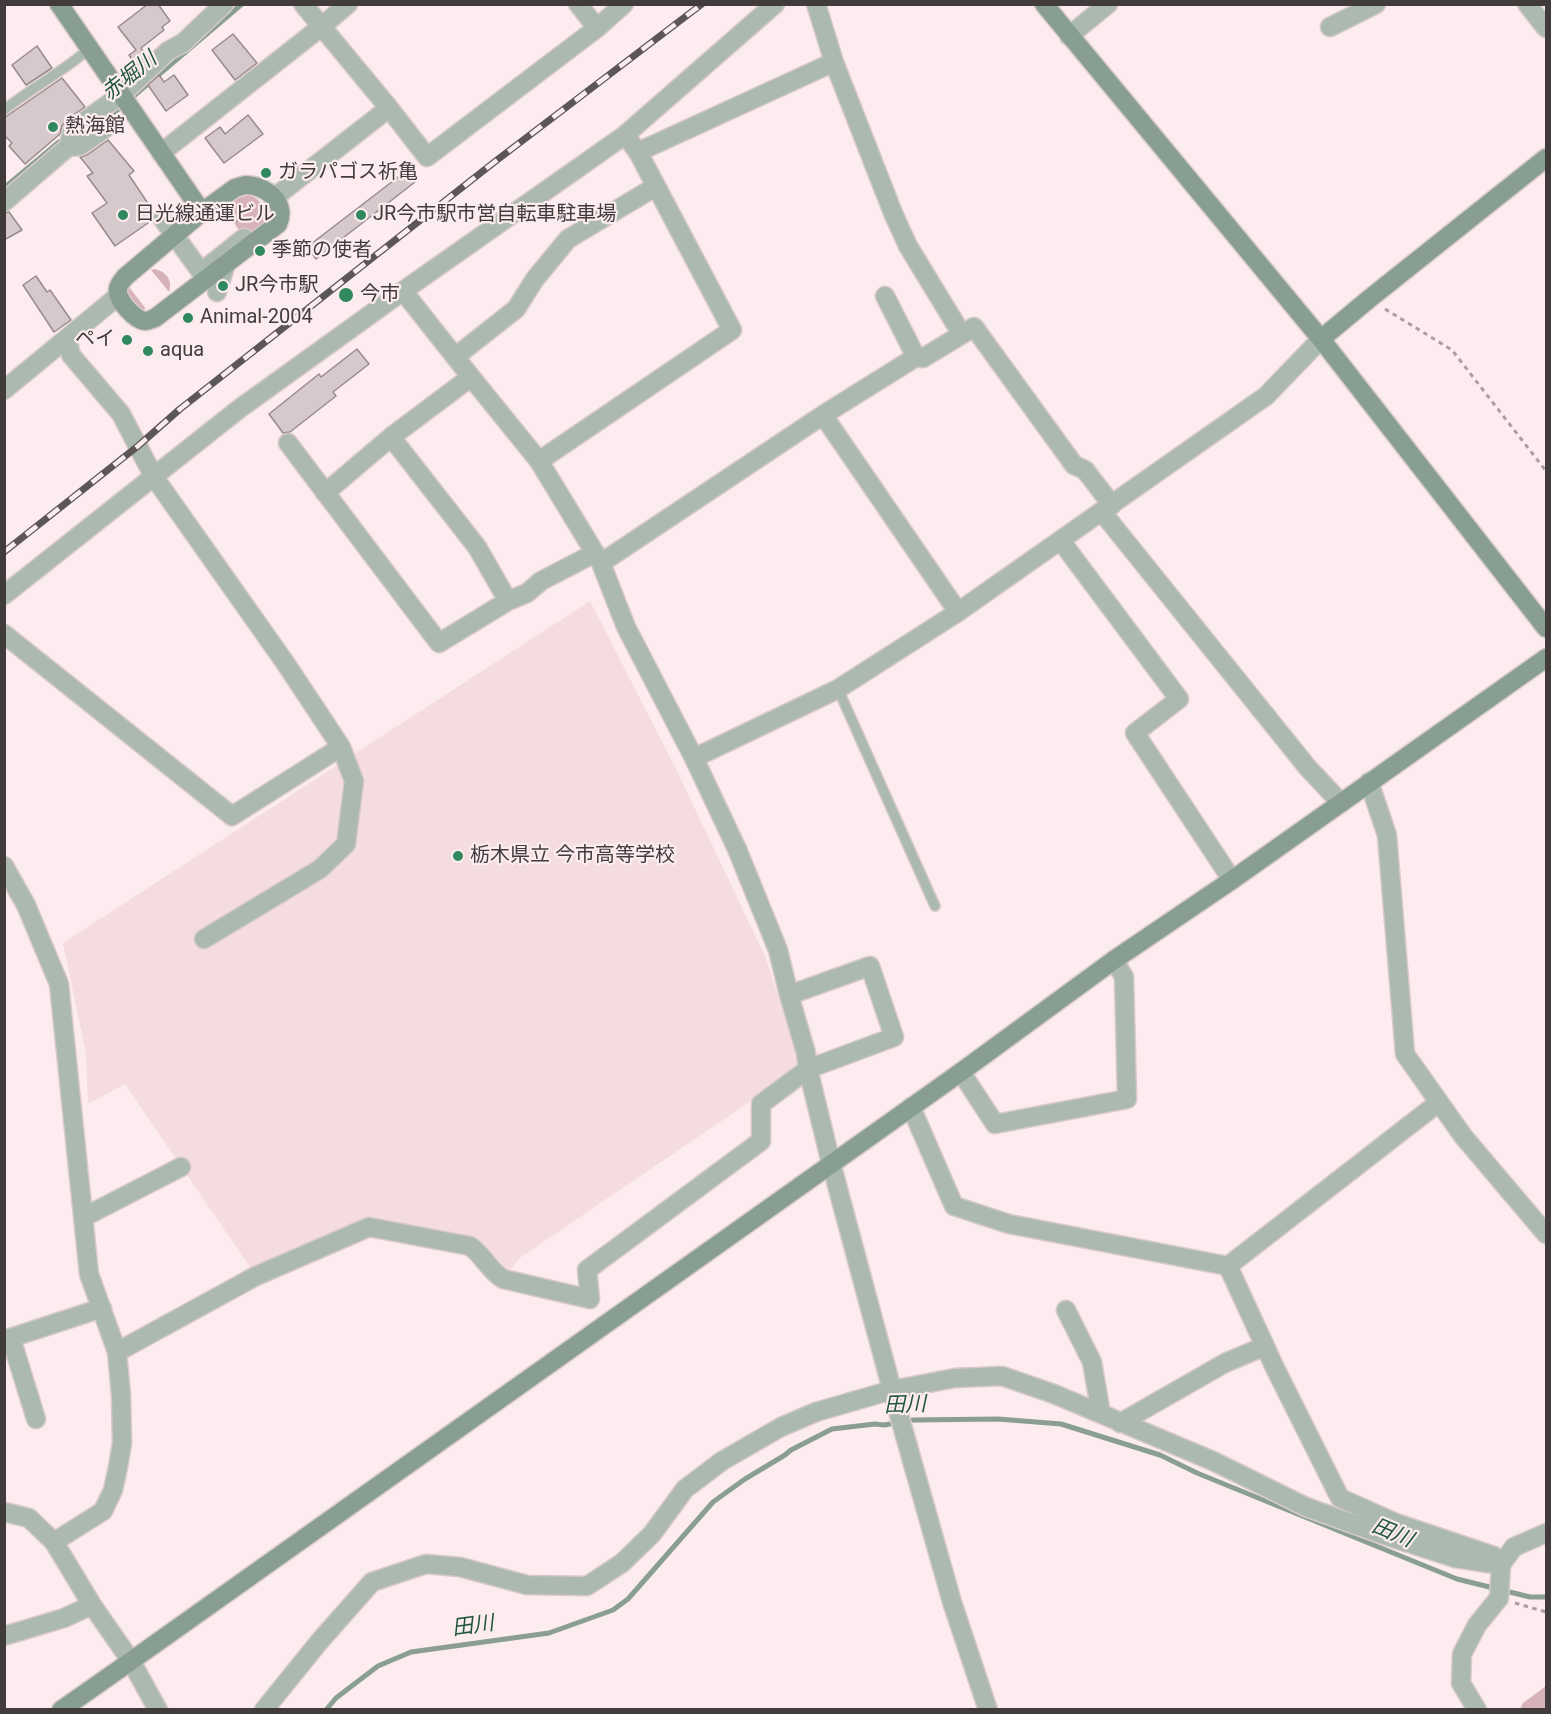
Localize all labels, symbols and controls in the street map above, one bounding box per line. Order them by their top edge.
water label: 赤堀川 [98,47,162,107]
place label: 熱海館 [65,115,125,139]
marker: 熱海館 [46,120,60,134]
place label: ガラパゴス祈亀 [278,161,418,185]
marker: ガラパゴス祈亀 [259,166,273,180]
place label: 日光線通運ビル [135,203,275,227]
place label: JR今市駅市営自転車駐車場 [373,203,616,227]
marker: 日光線通運ビル [116,208,130,222]
marker: JR今市駅市営自転車駐車場 [354,208,368,222]
place label: 季節の使者 [272,239,372,263]
marker: 季節の使者 [253,244,267,258]
place label: JR今市駅 [235,274,318,298]
marker: JR今市駅 [216,279,230,293]
place label: 今市 [360,283,400,307]
marker: 今市 [337,286,355,304]
place label: Animal-2004 [200,306,313,330]
marker: Animal-2004 [181,311,195,325]
place label: ペイ [75,328,115,352]
marker: ペイ [120,333,134,347]
place label: aqua [160,339,204,363]
marker: aqua [141,344,155,358]
place label: 栃木県立 今市高等学校 [470,844,675,868]
marker: 栃木県立 今市高等学校 [451,849,465,863]
water label: 田川 [884,1393,926,1419]
water label: 田川 [1368,1514,1416,1554]
water label: 田川 [450,1612,496,1642]

